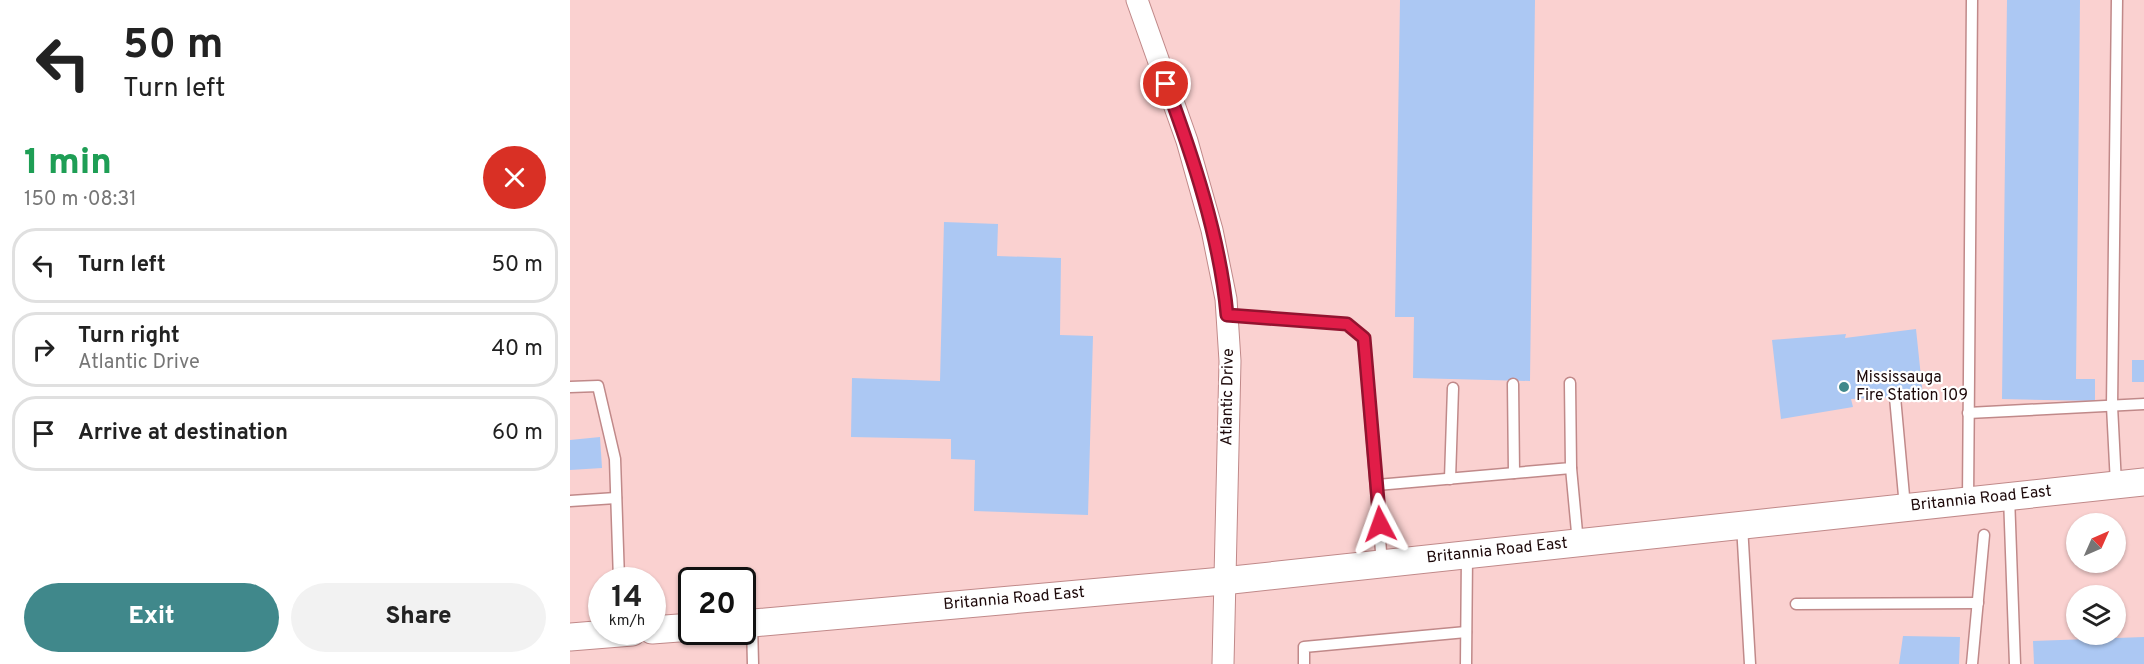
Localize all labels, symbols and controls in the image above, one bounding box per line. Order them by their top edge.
text: 50 m [123,20,224,73]
icon: left [24,24,102,102]
pin [1140,58,1191,109]
icon: arrive [1149,67,1182,100]
text: Turn left [123,72,225,106]
text: 1 min [24,141,112,187]
button: close [483,146,546,209]
text: 150 m · 08:31 [24,187,137,213]
icon: left [27,249,60,282]
text: Turn left [78,252,166,279]
text: 50 m [491,252,543,279]
text: Turn right [78,323,180,350]
icon: right [27,333,60,366]
text: 40 m [491,336,543,363]
street label: Atlantic Drive [1217,348,1239,446]
text: Atlantic Drive [78,350,200,376]
place label: Mississauga Fire Station 109 [1856,368,1968,406]
marker: Mississauga Fire Station 109 [1837,380,1851,394]
icon: arrive [27,417,60,450]
text: Arrive at destination [78,420,288,447]
text: 60 m [492,420,543,447]
street label: Britannia Road East [1909,482,2053,516]
position arrow [1348,492,1412,556]
north arrow [2066,513,2126,573]
map controls [2066,513,2126,645]
street label: Britannia Road East [1425,534,1569,568]
speed limit sign: 20 [678,567,756,645]
text: 14 [611,580,643,617]
button: Exit [24,583,279,652]
button: Share [291,583,546,652]
street label: Britannia Road East [942,583,1086,615]
button: layers [2066,585,2126,645]
text: km/h [609,612,645,631]

